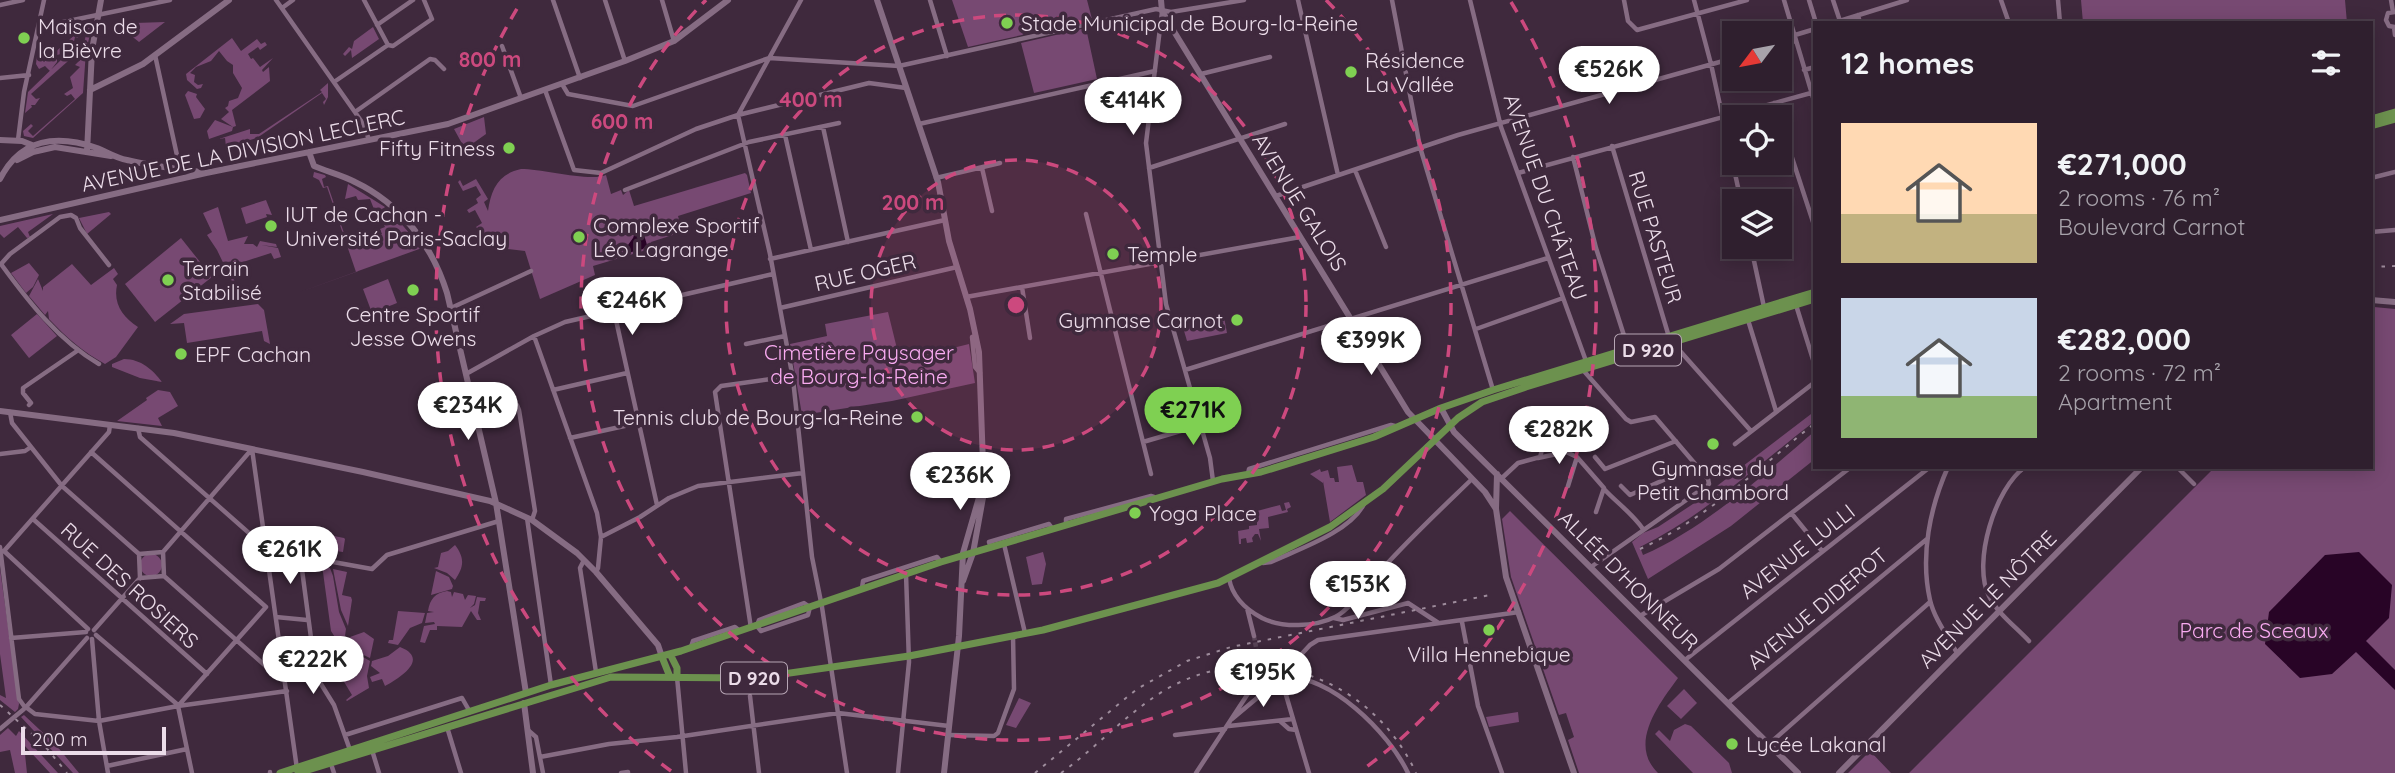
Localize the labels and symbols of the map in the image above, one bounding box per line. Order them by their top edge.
place label: Stade Municipal de Bourg-la-Reine [1021,10,1358,36]
place label: Maison de la Bièvre [38,13,138,63]
marker: Stade Municipal de Bourg-la-Reine [999,15,1015,31]
north arrow [1722,21,1792,91]
marker: Maison de la Bièvre [16,30,32,46]
text: 800 m [459,46,521,72]
pin: €526K [1560,46,1658,106]
place label: Résidence La Vallée [1365,47,1465,97]
marker: Résidence La Vallée [1343,64,1359,80]
pin: €414K [1084,78,1182,137]
text: 400 m [779,86,843,112]
street label: AVENUE DU CHÂTEAU [1498,90,1594,304]
street label: AVENUE DE LA DIVISION LECLERC [79,103,407,197]
text: 600 m [591,108,653,134]
street label: AVENUE GALOIS [1247,128,1353,276]
place label: Fifty Fitness [379,135,495,161]
marker: Fifty Fitness [501,140,517,156]
street label: RUE PASTEUR [1623,168,1689,306]
text: 200 m [882,189,944,215]
place label: IUT de Cachan - Université Paris-Saclay [285,201,507,251]
place label: Complexe Sportif Léo Lagrange [593,212,760,262]
marker: IUT de Cachan - Université Paris-Saclay [263,218,279,234]
marker: Complexe Sportif Léo Lagrange [571,229,587,245]
place label: Temple [1127,241,1197,267]
marker: Temple [1105,246,1121,262]
street label: RUE OGER [812,248,918,296]
place label: Terrain Stabilisé [182,255,262,305]
marker: Terrain Stabilisé [160,272,176,288]
pin: €246K [583,278,681,337]
marker: Centre Sportif Jesse Owens [405,282,421,298]
centre of rings [1004,293,1028,317]
place label: Centre Sportif Jesse Owens [346,301,481,351]
place label: Gymnase Carnot [1059,307,1223,333]
marker: Gymnase Carnot [1229,312,1245,328]
pin: €399K [1322,318,1420,377]
road number: D 920 [1615,334,1681,366]
park label: Cimetière Paysager de Bourg-la-Reine [764,339,954,389]
place label: EPF Cachan [195,341,311,367]
marker: EPF Cachan [173,346,189,362]
pin: €234K [419,382,517,442]
pin: €271K [1144,388,1242,447]
place label: Tennis club de Bourg-la-Reine [613,404,903,430]
pin: €282K [1510,406,1608,466]
marker: Tennis club de Bourg-la-Reine [909,409,925,425]
marker: Gymnase du Petit Chambord [1705,436,1721,452]
pin: €236K [911,452,1009,512]
place label: Gymnase du Petit Chambord [1637,455,1789,505]
street label: AVENUE LULLI [1734,498,1860,604]
place label: Yoga Place [1149,500,1257,526]
marker: Yoga Place [1127,505,1143,521]
street label: ALLÉE D'HONNEUR [1554,505,1704,655]
street label: RUE DES ROSIERS [56,516,204,654]
street label: AVENUE LE NÔTRE [1913,525,2061,673]
pin: €261K [241,526,339,586]
street label: AVENUE DIDEROT [1742,542,1892,674]
pin: €153K [1309,562,1407,621]
park label: Parc de Sceaux [2180,617,2328,643]
marker: Villa Hennebique [1481,622,1497,638]
pin: €222K [264,636,362,696]
place label: Villa Hennebique [1407,641,1571,667]
pin: €195K [1214,650,1312,709]
road number: D 920 [721,663,787,694]
scale bar [21,724,166,756]
place label: Lycée Lakanal [1746,731,1886,757]
marker: Lycée Lakanal [1724,736,1740,752]

